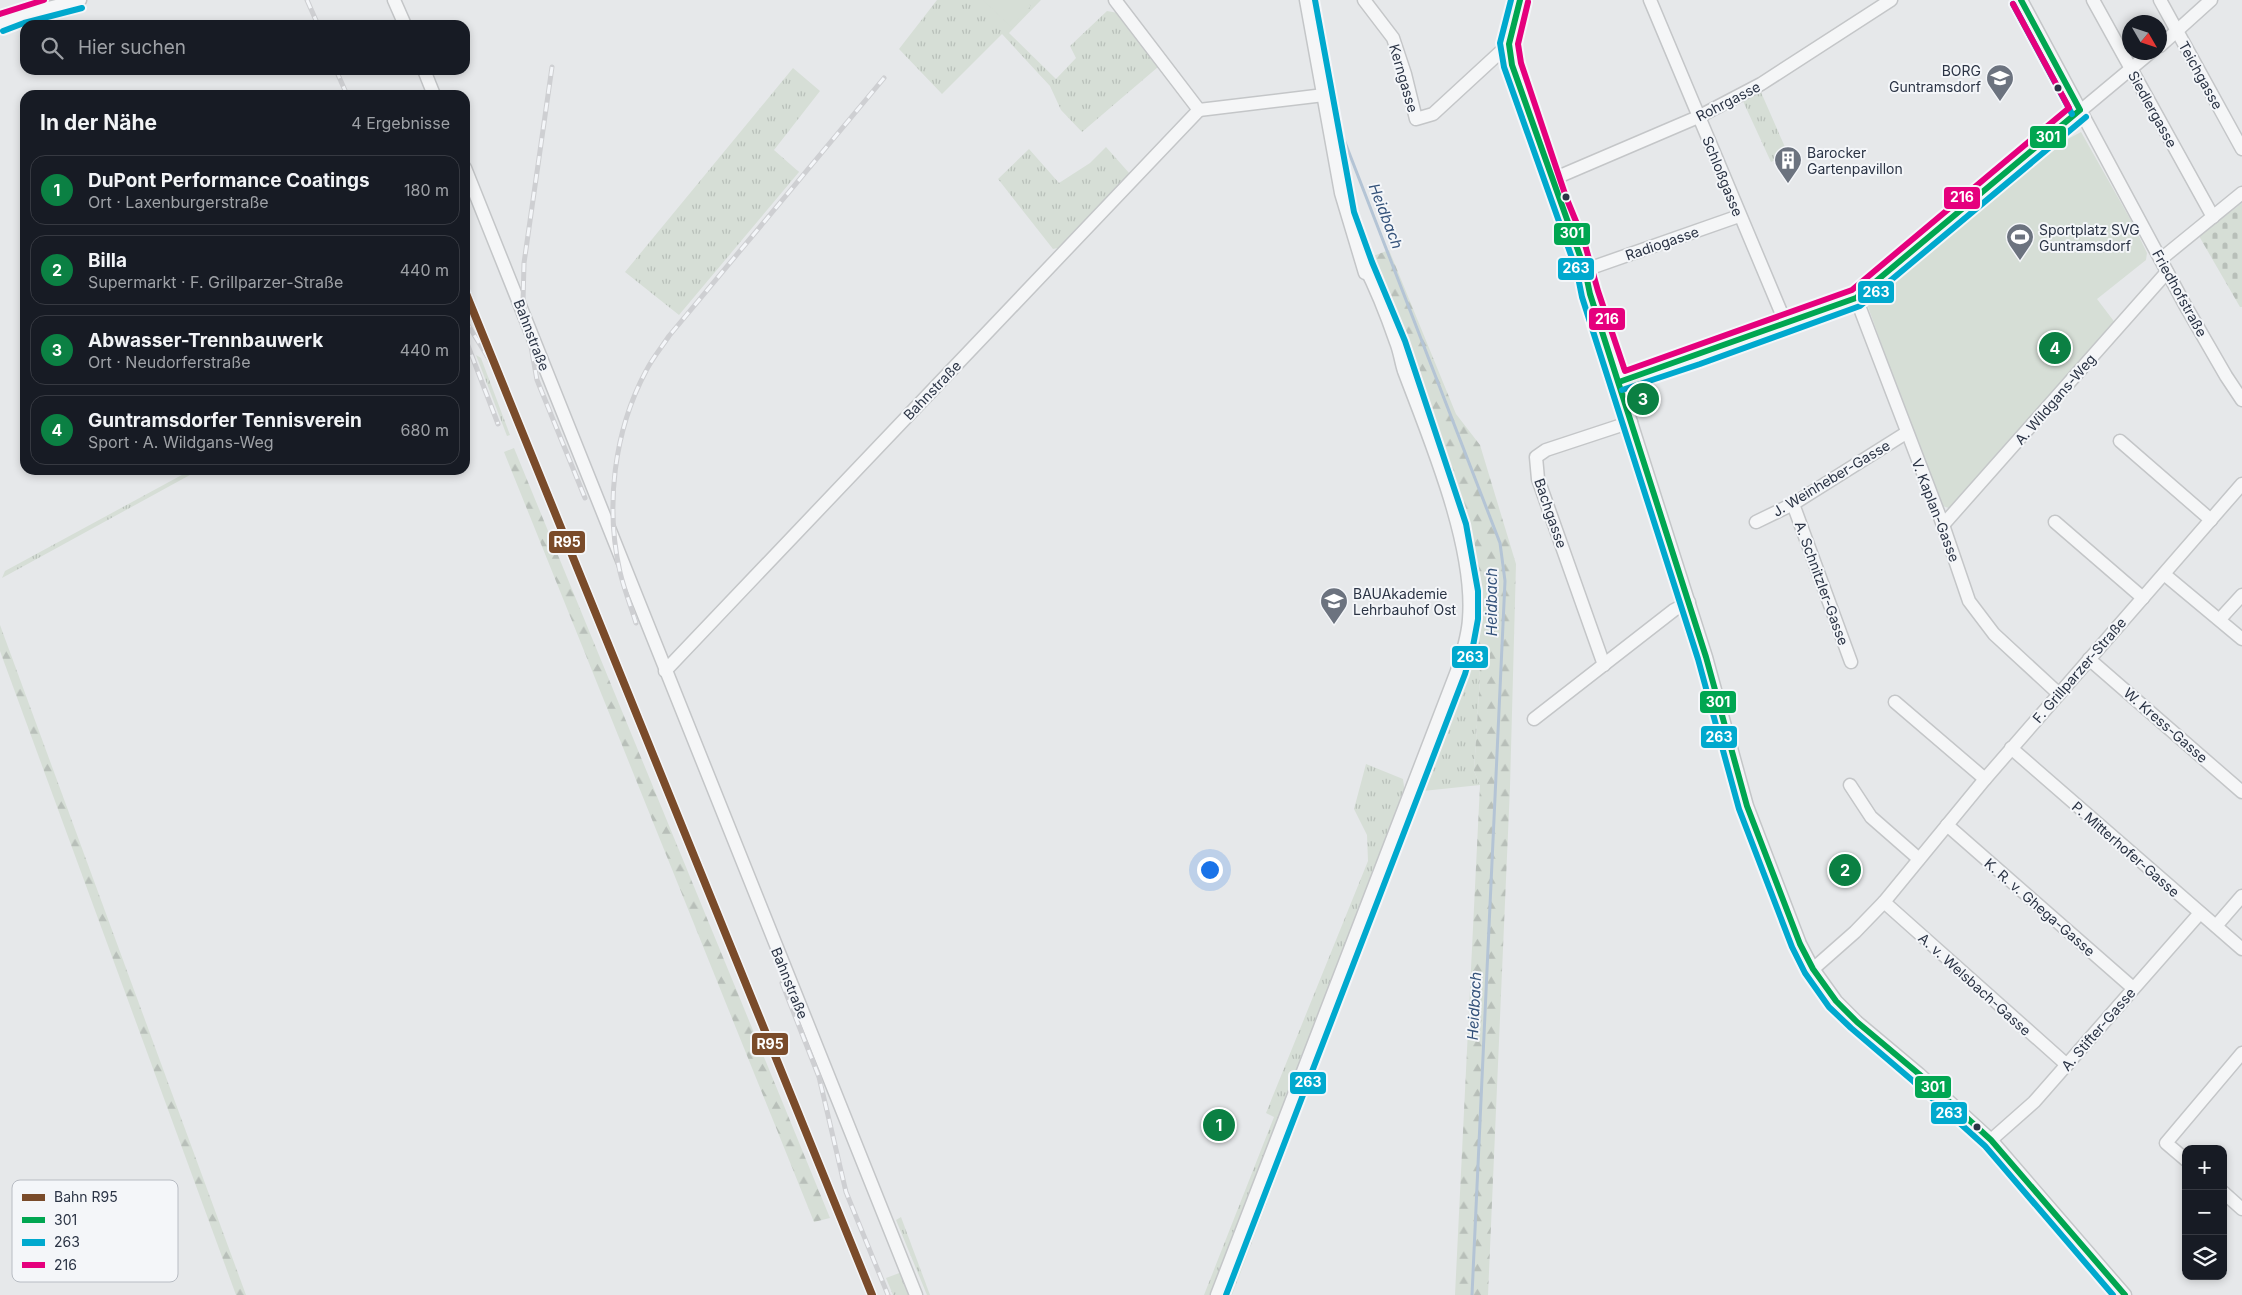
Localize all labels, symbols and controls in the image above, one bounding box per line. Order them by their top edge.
north arrow [2122,15,2167,60]
search box [20,20,470,75]
icon: search [38,34,66,62]
text: Hier suchen [78,36,186,59]
street label: Teichgasse [2175,38,2227,112]
street label: Kerngasse [1386,42,1422,114]
place label: BORG Guntramsdorf [1889,62,1981,95]
school or university icon: BORG Guntramsdorf [1985,63,2015,102]
street label: Siedlergasse [2125,68,2181,150]
street label: Rohrgasse [1693,78,1763,124]
unlabelled marker [2053,83,2063,93]
text: In der Nähe [40,110,157,135]
text: 4 Ergebnisse [351,113,450,133]
line badge: 301 [2029,125,2067,149]
text: 301 [2036,128,2060,145]
street label: Schloßgasse [1699,133,1747,219]
place label: Barocker Gartenpavillon [1807,144,1903,177]
building icon: Barocker Gartenpavillon [1773,145,1803,184]
text: DuPont Performance Coatings [88,169,370,192]
text: 1 [54,180,60,200]
text: 180 m [404,180,449,200]
water label: Heidbach [1365,181,1407,251]
line badge: 216 [1943,186,1981,210]
text: 216 [1950,188,1974,205]
text: Ort · Laxenburgerstraße [88,192,269,212]
unlabelled marker [1561,192,1571,202]
place label: Sportplatz SVG Guntramsdorf [2039,221,2140,254]
line badge: 301 [1553,222,1591,246]
street label: Radiogasse [1623,222,1701,264]
sports icon: Sportplatz SVG Guntramsdorf [2005,222,2035,261]
text: 301 [1560,224,1584,241]
street label: Friedhofstraße [2149,247,2211,339]
text: Billa [88,249,127,272]
line badge: 263 [1557,257,1595,281]
text: 263 [1563,259,1589,276]
text: 2 [52,260,62,280]
text: 440 m [400,260,449,280]
text: Supermarkt · F. Grillparzer-Straße [88,272,343,292]
line badge: 263 [1857,280,1895,304]
text: 263 [1863,283,1889,300]
street label: Bahnstraße [511,297,553,373]
line badge: 216 [1588,307,1626,331]
text: 216 [1595,310,1619,327]
text: Abwasser-Trennbauwerk [88,329,323,352]
pin: 4 [2039,329,2071,367]
text: 3 [52,340,62,360]
text: 440 m [400,340,449,360]
street label: A. Wildgans-Weg [2011,350,2099,448]
text: Ort · Neudorferstraße [88,352,251,372]
street label: Bahnstraße [900,357,964,423]
pin: 3 [1627,380,1659,418]
text: Guntramsdorfer Tennisverein [88,409,362,432]
text: 4 [52,420,62,440]
text: 680 m [401,420,449,440]
text: Sport · A. Wildgans-Weg [88,432,274,452]
street label: J. Weinheber-Gasse [1769,436,1893,520]
street label: V. Kaplan-Gasse [1908,456,1964,564]
street label: Bachgasse [1531,476,1571,550]
street label: A. Schnitzler-Gasse [1792,519,1852,647]
line badge: R95 [548,530,586,554]
text: R95 [553,533,581,550]
water label: Heidbach [1482,568,1501,636]
place label: BAUAkademie Lehrbauhof Ost [1353,585,1457,618]
school or university icon: BAUAkademie Lehrbauhof Ost [1319,586,1349,625]
street label: F. Grillparzer-Straße [2029,614,2129,726]
line badge: 263 [1451,645,1489,669]
text: 263 [1457,648,1483,665]
street label: W. Kress-Gasse [2121,684,2211,766]
line badge: 301 [1699,690,1737,714]
text: 301 [1706,693,1730,710]
line badge: 263 [1700,725,1738,749]
text: 263 [1706,728,1732,745]
street label: P. Mitterhofer-Gasse [2069,798,2183,900]
pin: 2 [1829,851,1861,889]
street label: K. R. v. Ghega-Gasse [1981,854,2099,960]
your location [1197,857,1223,883]
street label: A. v. Welsbach-Gasse [1915,929,2035,1039]
street label: Bahnstraße [768,945,812,1021]
water label: Heidbach [1463,971,1485,1041]
street label: A. Stifter-Gasse [2057,984,2139,1074]
line badge: R95 [751,1032,789,1056]
text: R95 [756,1035,784,1052]
line badge: 263 [1289,1071,1327,1095]
text: 263 [1295,1073,1321,1090]
line badge: 301 [1914,1075,1952,1099]
text: 301 [1921,1078,1945,1095]
line badge: 263 [1930,1101,1968,1125]
text: 263 [1936,1104,1962,1121]
pin: 1 [1203,1106,1235,1144]
unlabelled marker [1972,1122,1982,1132]
map controls [2182,1145,2227,1280]
button: + [2182,1145,2227,1190]
legend [12,1180,178,1282]
text: Bahn R95 [54,1188,118,1205]
button: − [2182,1190,2227,1235]
text: 301 [54,1211,77,1228]
text: 263 [54,1233,80,1250]
button: layers [2182,1235,2227,1280]
text: 216 [54,1256,77,1273]

